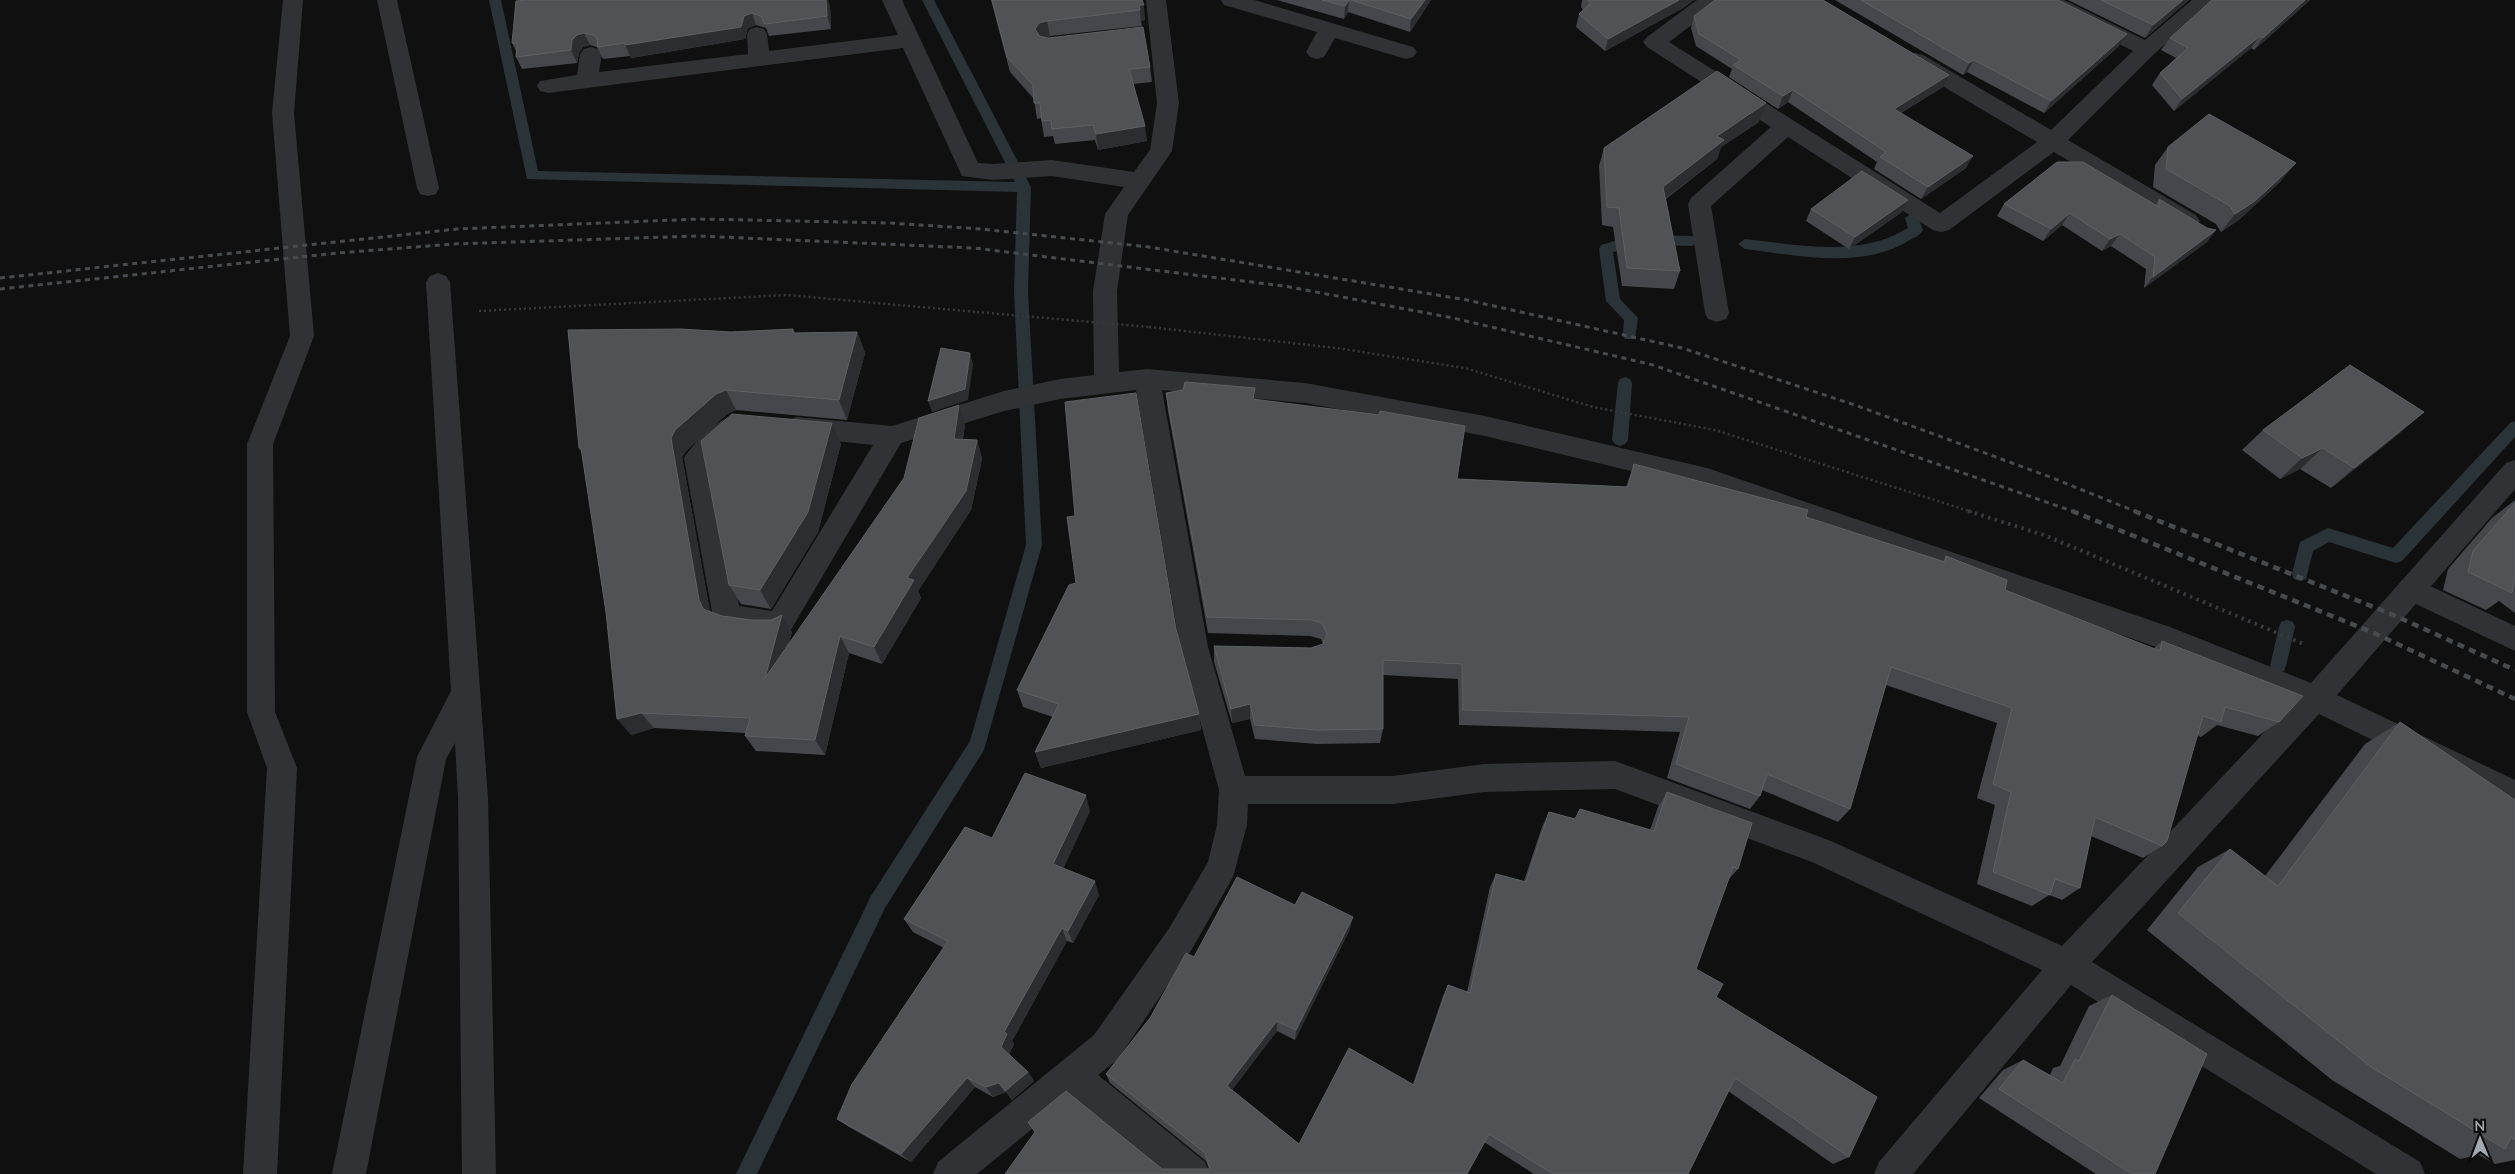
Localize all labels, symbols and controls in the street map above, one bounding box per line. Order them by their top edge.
north arrow [2455,1114,2505,1164]
text: N [2474,1117,2485,1134]

